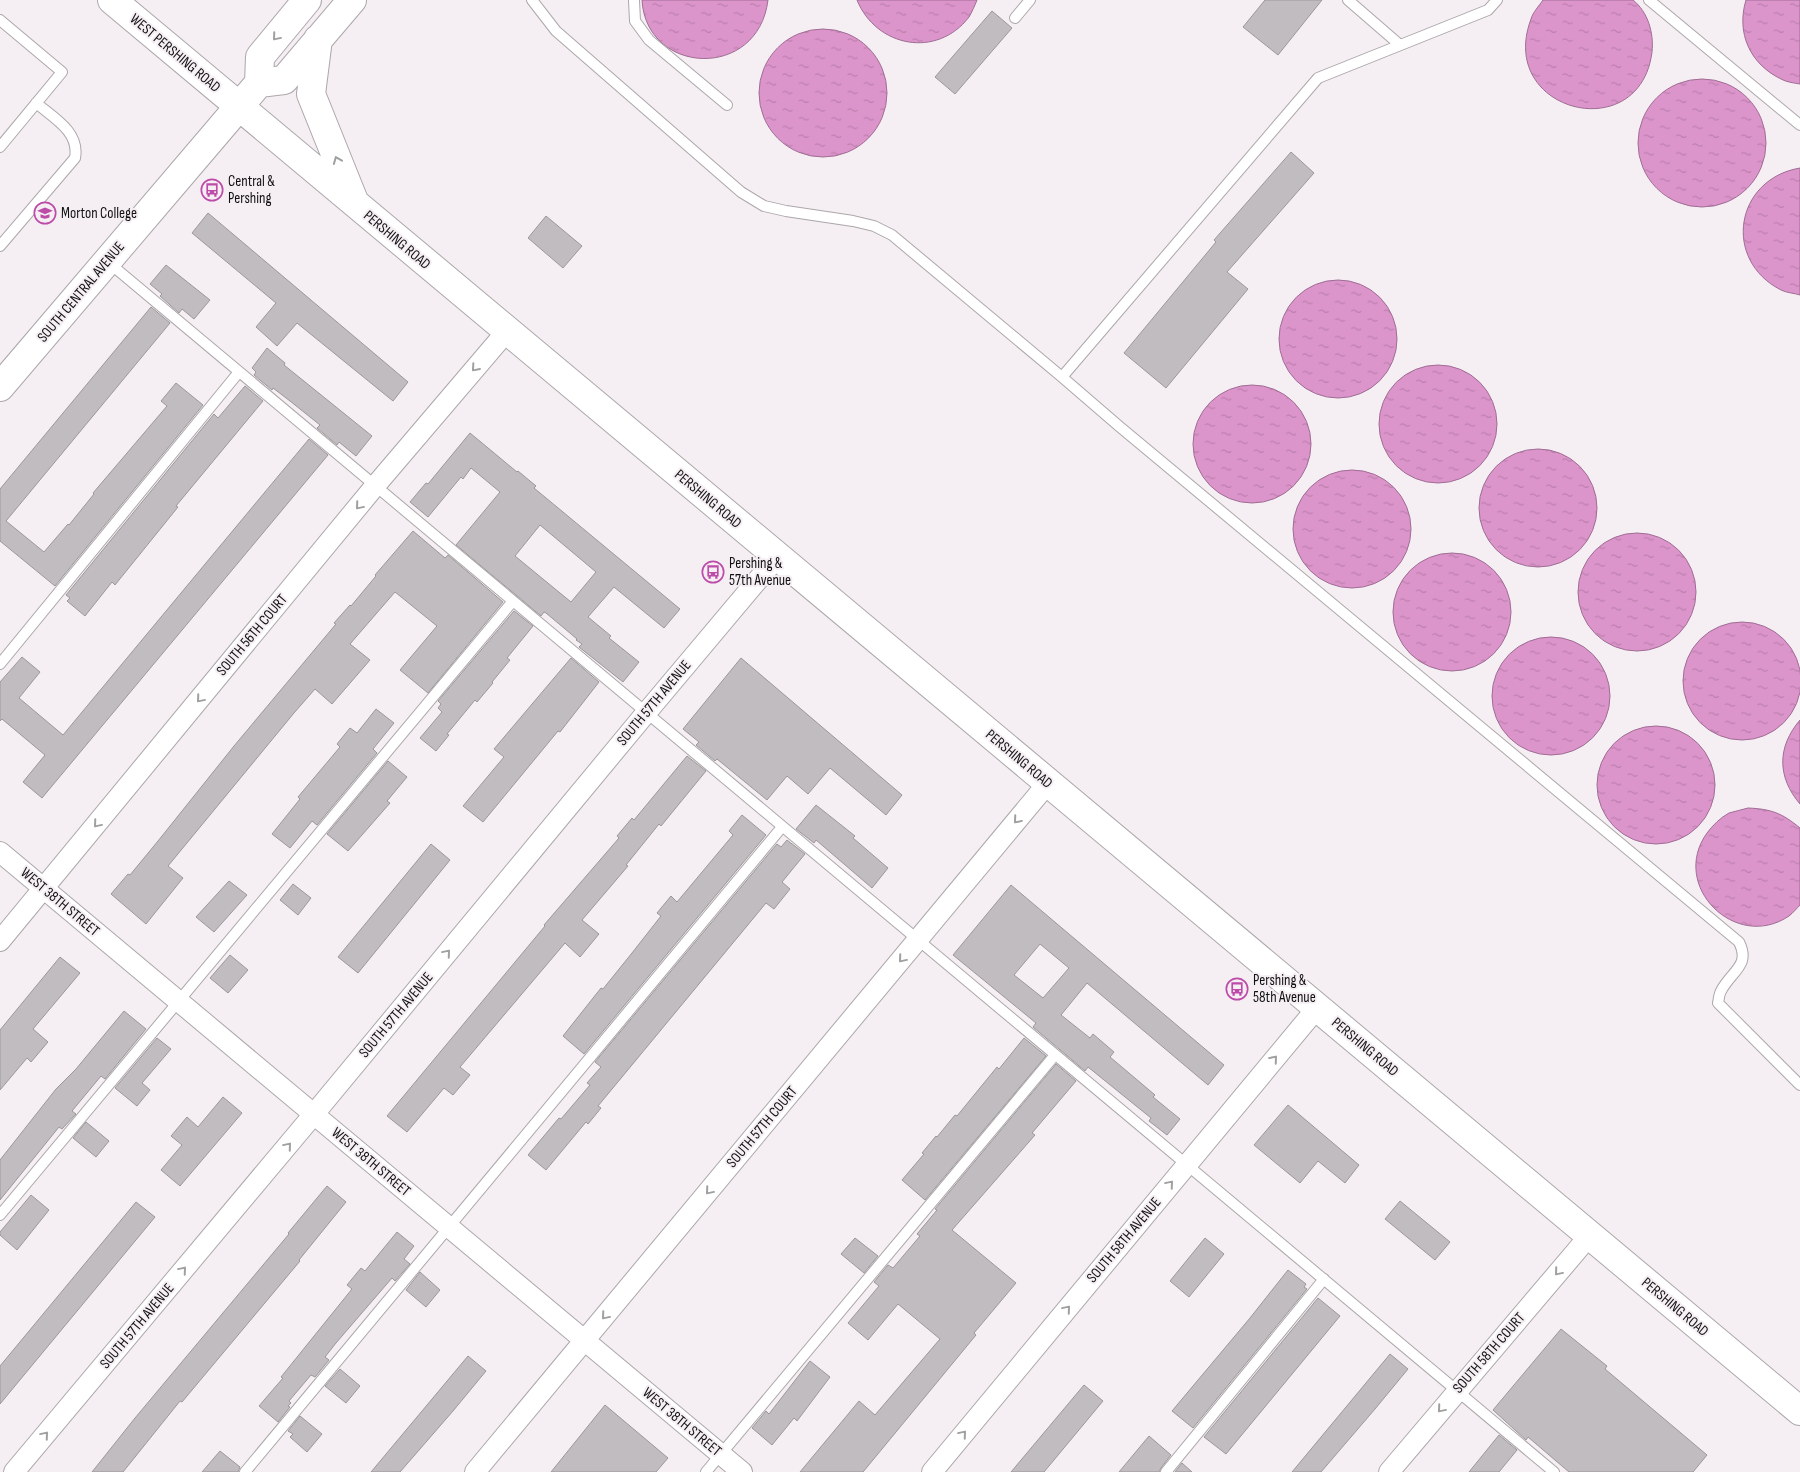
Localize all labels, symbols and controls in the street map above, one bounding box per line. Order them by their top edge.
street label: WEST PERSHING ROAD [126,9,224,97]
one-way arrow [272,32,281,41]
one-way arrow [333,156,344,165]
place label: Central & Pershing [228,172,275,208]
bus stop icon: Central & Pershing [200,178,224,202]
school or university icon: Morton College [33,201,57,225]
place label: Morton College [61,204,137,223]
street label: PERSHING ROAD [359,206,435,274]
street label: SOUTH CENTRAL AVENUE [33,238,129,346]
one-way arrow [472,363,481,372]
street label: PERSHING ROAD [670,465,746,533]
one-way arrow [357,500,365,509]
place label: Pershing & 57th Avenue [729,554,791,590]
bus stop icon: Pershing & 57th Avenue [701,560,725,584]
street label: SOUTH 56TH COURT [212,590,292,680]
street label: SOUTH 57TH AVENUE [613,656,695,750]
one-way arrow [197,693,206,702]
street label: PERSHING ROAD [981,725,1057,793]
one-way arrow [1014,815,1023,824]
one-way arrow [94,818,102,827]
street label: WEST 38TH STREET [17,863,103,941]
one-way arrow [442,950,450,959]
one-way arrow [899,953,908,962]
street label: SOUTH 57TH AVENUE [355,968,437,1062]
place label: Pershing & 58th Avenue [1253,971,1316,1007]
bus stop icon: Pershing & 58th Avenue [1225,977,1249,1001]
street label: PERSHING ROAD [1327,1013,1403,1081]
one-way arrow [1269,1056,1278,1065]
street label: SOUTH 57TH COURT [722,1082,802,1172]
street label: WEST 38TH STREET [328,1123,414,1201]
one-way arrow [282,1142,291,1151]
one-way arrow [1165,1181,1174,1190]
one-way arrow [705,1186,714,1195]
street label: SOUTH 58TH AVENUE [1083,1193,1165,1287]
one-way arrow [178,1267,186,1276]
one-way arrow [1555,1267,1564,1276]
street label: PERSHING ROAD [1637,1273,1713,1341]
street label: SOUTH 57TH AVENUE [96,1279,178,1373]
one-way arrow [1061,1306,1070,1315]
street label: SOUTH 58TH COURT [1449,1309,1529,1397]
one-way arrow [601,1311,610,1320]
street label: WEST 38TH STREET [639,1383,725,1461]
one-way arrow [1438,1403,1447,1412]
one-way arrow [40,1431,49,1440]
one-way arrow [957,1431,966,1440]

